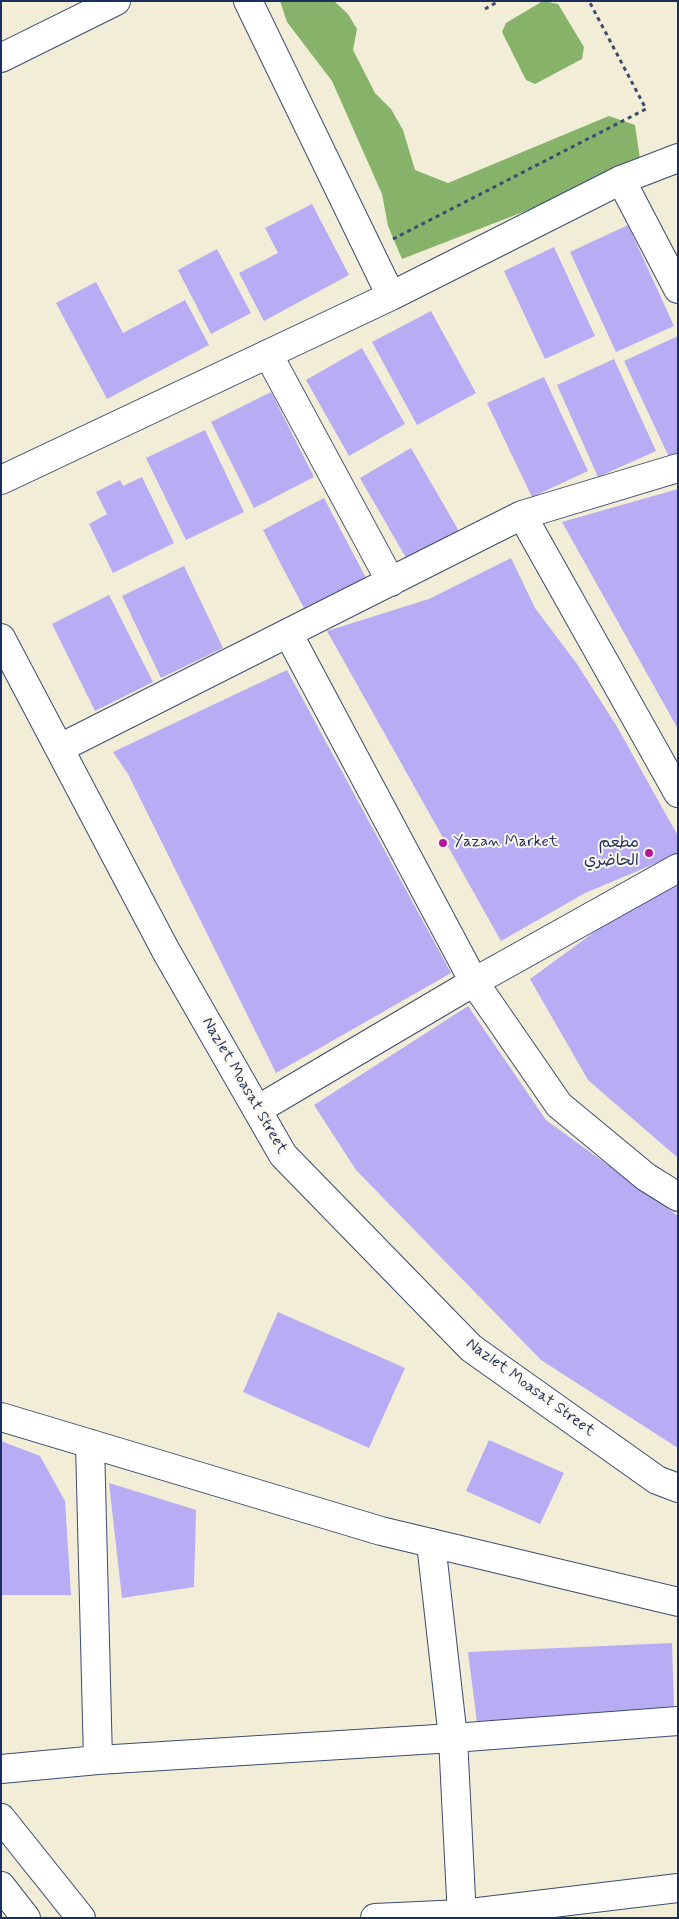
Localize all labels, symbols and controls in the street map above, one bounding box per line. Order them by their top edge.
place label: Yazan Market [453,833,558,853]
place label: مطعم الحاضري [584,834,639,872]
marker: Yazan Market [437,837,449,849]
marker: مطعم الحاضري [643,847,655,859]
street label: Nazlet Moasat Street [197,1014,291,1158]
street label: Nazlet Moasat Street [462,1335,598,1441]

